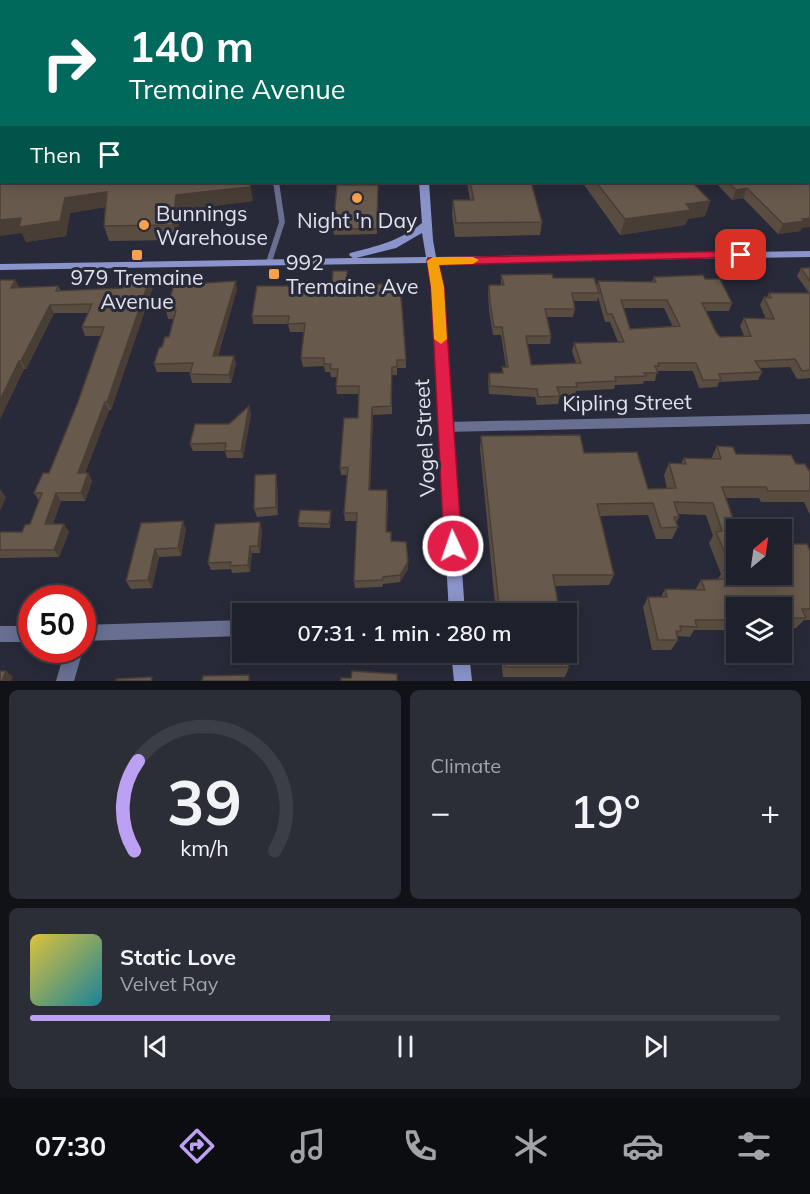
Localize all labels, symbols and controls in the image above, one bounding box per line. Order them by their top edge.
text: 140 m [129,20,254,73]
icon: right [30,24,108,102]
text: Tremaine Avenue [129,72,346,106]
icon: arrive [93,138,126,171]
text: Then [30,141,81,169]
marker: Night 'n Day [350,191,364,205]
place label: Bunnings Warehouse [156,200,268,250]
place label: Night 'n Day [297,207,417,233]
marker: Bunnings Warehouse [137,218,151,232]
pin [715,229,766,280]
icon: arrive [724,238,757,271]
marker: 979 Tremaine Avenue [130,248,144,262]
place label: 992 Tremaine Ave [286,249,419,299]
place label: 979 Tremaine Avenue [70,264,204,314]
marker: 992 Tremaine Ave [267,267,281,281]
street label: Vogel Street [408,378,440,498]
street label: Kipling Street [562,388,692,416]
position arrow [421,514,485,578]
north arrow [726,519,792,585]
map controls [726,519,792,663]
speed limit sign: 50 [18,585,96,663]
button: layers [726,597,792,663]
text: 07:31 · 1 min · 280 m [297,619,512,647]
text: Climate [431,753,501,778]
text: 39 [167,762,242,841]
text: 19° [570,783,641,839]
text: − [431,791,450,832]
text: + [760,791,780,832]
text: km/h [180,835,229,862]
text: Static Love [120,943,236,971]
text: Velvet Ray [120,971,218,996]
icon: previous [139,1030,172,1063]
icon: pause [389,1030,422,1063]
icon: next [639,1030,672,1063]
icon: directions [176,1125,218,1167]
icon: music [287,1125,329,1167]
icon: phone [399,1125,441,1167]
icon: climate [510,1125,552,1167]
icon: car [622,1125,664,1167]
icon: filters [733,1125,775,1167]
text: 07:30 [35,1129,106,1163]

